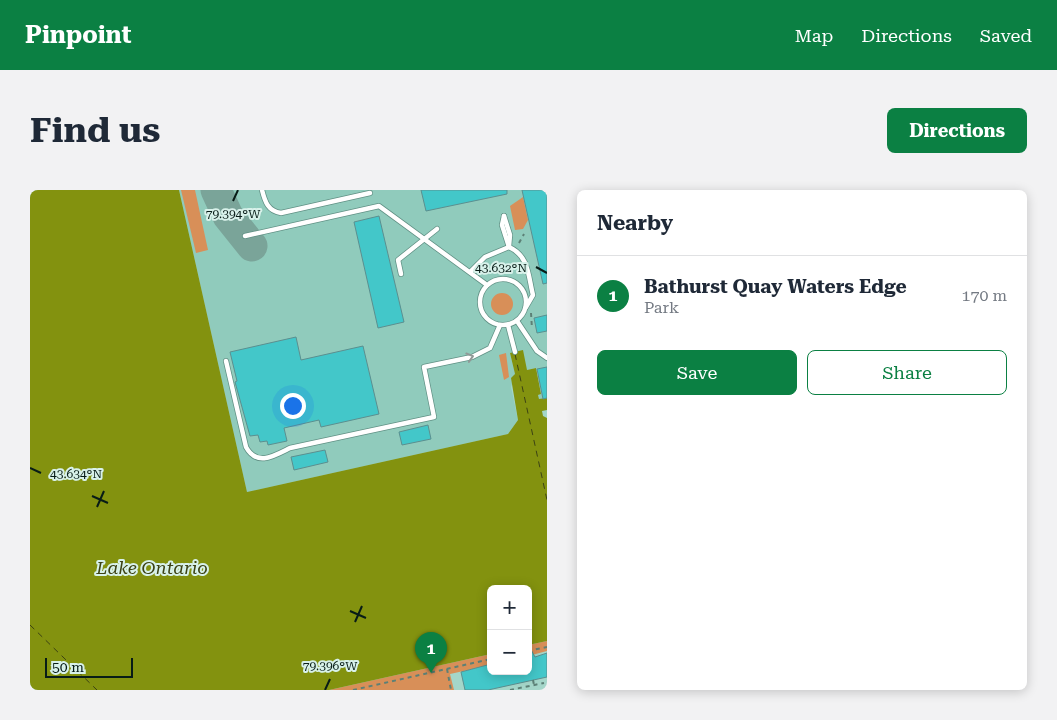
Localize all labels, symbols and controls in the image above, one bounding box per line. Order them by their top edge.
text: Pinpoint [25,21,131,49]
text: Map [795,25,833,46]
text: Directions [861,25,952,46]
text: Saved [980,25,1032,46]
button: Directions [887,108,1027,153]
text: Find us [30,110,160,151]
text: 79.394°W [206,207,261,221]
text: Nearby [597,211,673,235]
text: 43.632°N [475,261,527,275]
text: Bathurst Quay Waters Edge [644,275,907,298]
text: 1 [609,286,617,305]
text: 170 m [961,286,1007,305]
text: Park [644,298,679,317]
button: Save [597,350,797,395]
button: Share [807,350,1007,395]
one-way arrow [465,352,474,362]
your location [280,393,306,419]
text: 43.634°N [50,467,102,481]
water label: Lake Ontario [95,557,208,578]
map controls [487,585,532,675]
button: + [487,585,532,630]
button: − [487,630,532,675]
pin: 1 [415,632,447,673]
scale bar [45,655,132,678]
text: 50 m [52,659,84,675]
text: 79.396°W [303,659,358,673]

